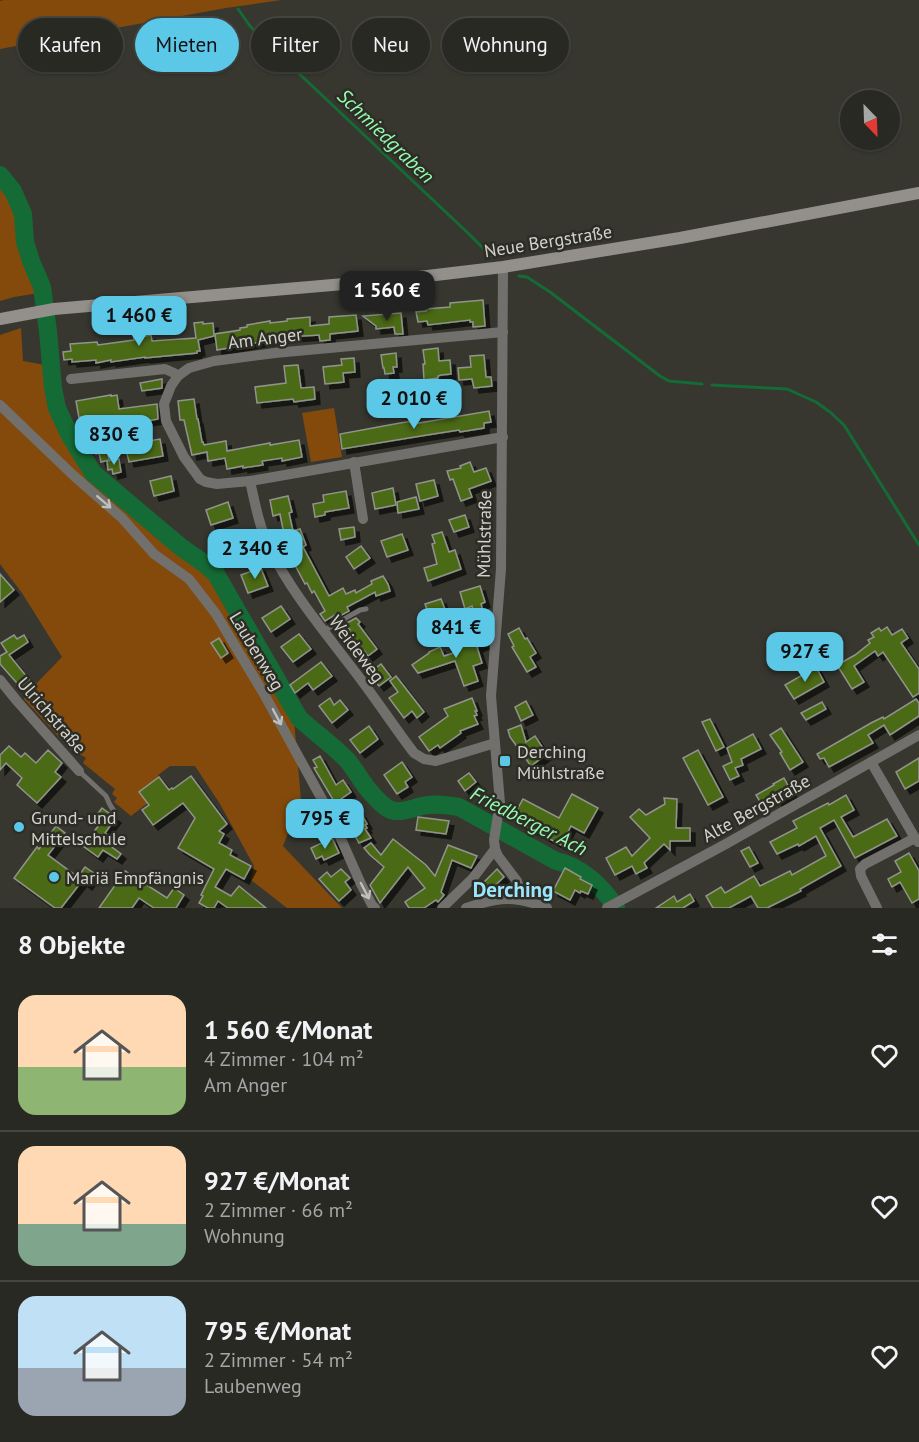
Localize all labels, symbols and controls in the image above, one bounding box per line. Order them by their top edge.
chip: Kaufen [18,18,123,72]
chip: Mieten [135,18,239,72]
chip: Filter [251,18,340,72]
chip: Neu [352,18,430,72]
chip: Wohnung [442,18,569,72]
water label: Schmiedgraben [332,83,440,189]
north arrow [840,90,900,150]
map controls [840,90,900,150]
street label: Neue Bergstraße [483,220,613,262]
pin: 1 560 € [332,271,442,322]
text: 1 560 € [354,277,420,303]
pin: 1 460 € [84,296,194,347]
text: 1 460 € [106,302,172,328]
street label: Am Anger [227,322,303,354]
pin: 2 010 € [359,379,469,430]
text: 2 010 € [381,385,447,411]
pin: 830 € [72,415,156,466]
text: 830 € [89,421,139,447]
street label: Mühlstraße [472,490,496,578]
one-way arrow [96,495,111,509]
pin: 2 340 € [200,529,310,580]
text: 2 340 € [222,535,288,561]
street label: Laubenweg [224,607,290,695]
pin: 841 € [414,608,498,659]
street label: Weideweg [324,611,390,687]
text: 841 € [431,614,481,640]
pin: 927 € [763,632,847,683]
text: 927 € [780,638,830,664]
street label: Ulrichstraße [12,672,92,758]
one-way arrow [272,708,283,726]
place label: Derching Mühlstraße [517,740,605,784]
marker: Derching Mühlstraße [498,754,512,768]
street label: Alte Bergstraße [698,769,814,847]
water label: Friedberger Ach [466,780,592,862]
pin: 795 € [283,799,367,850]
text: 795 € [300,805,350,831]
place label: Grund- und Mittelschule [31,806,126,850]
marker: Grund- und Mittelschule [12,820,26,834]
place label: Mariä Empfängnis [66,866,204,889]
marker: Mariä Empfängnis [47,870,61,884]
district label: Derching [473,876,553,903]
one-way arrow [360,882,371,900]
text: 8 Objekte [18,928,125,961]
icon: filters [868,928,901,961]
text: 1 560 €/Monat [204,1013,372,1046]
icon: home [66,1019,138,1091]
icon: heart [868,1039,901,1072]
text: 4 Zimmer · 104 m² [204,1046,364,1072]
text: Am Anger [204,1072,287,1098]
text: 927 €/Monat [204,1164,350,1197]
icon: home [66,1170,138,1242]
icon: heart [868,1190,901,1223]
text: 2 Zimmer · 66 m² [204,1197,353,1223]
text: Wohnung [204,1223,285,1249]
text: 795 €/Monat [204,1314,351,1347]
icon: home [66,1320,138,1392]
icon: heart [868,1340,901,1373]
text: 2 Zimmer · 54 m² [204,1347,353,1373]
text: Laubenweg [204,1373,302,1399]

